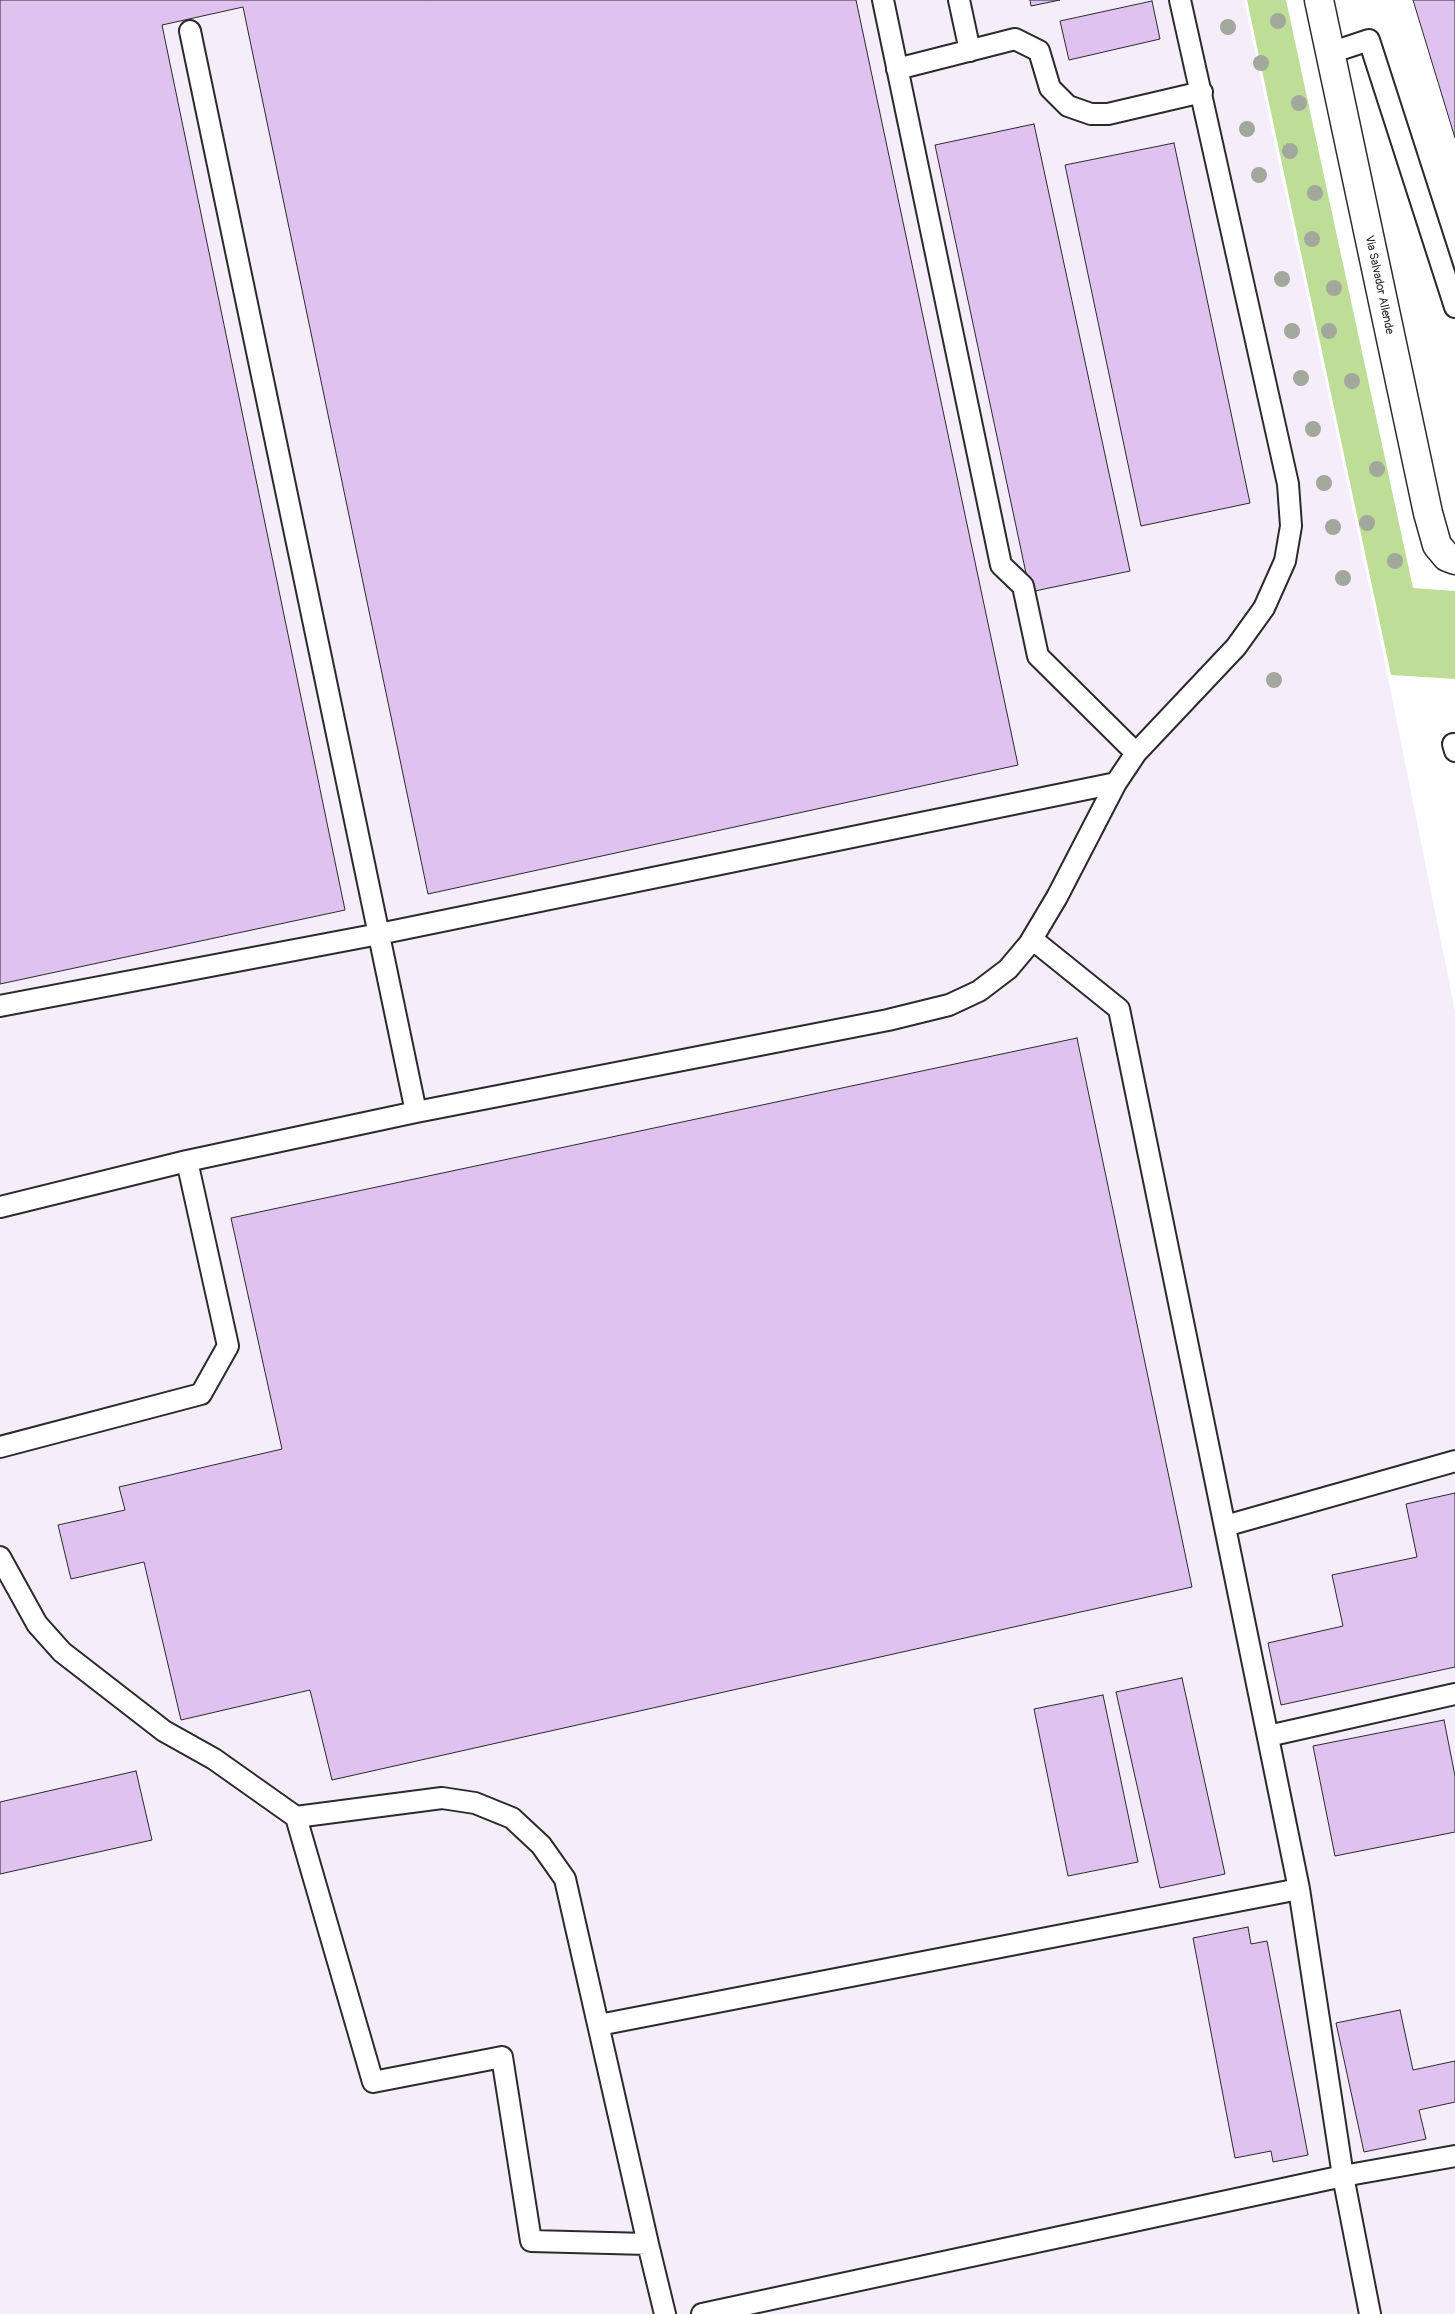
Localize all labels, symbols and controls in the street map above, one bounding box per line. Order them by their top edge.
street label: Via Salvador Allende [1361,234,1397,336]

